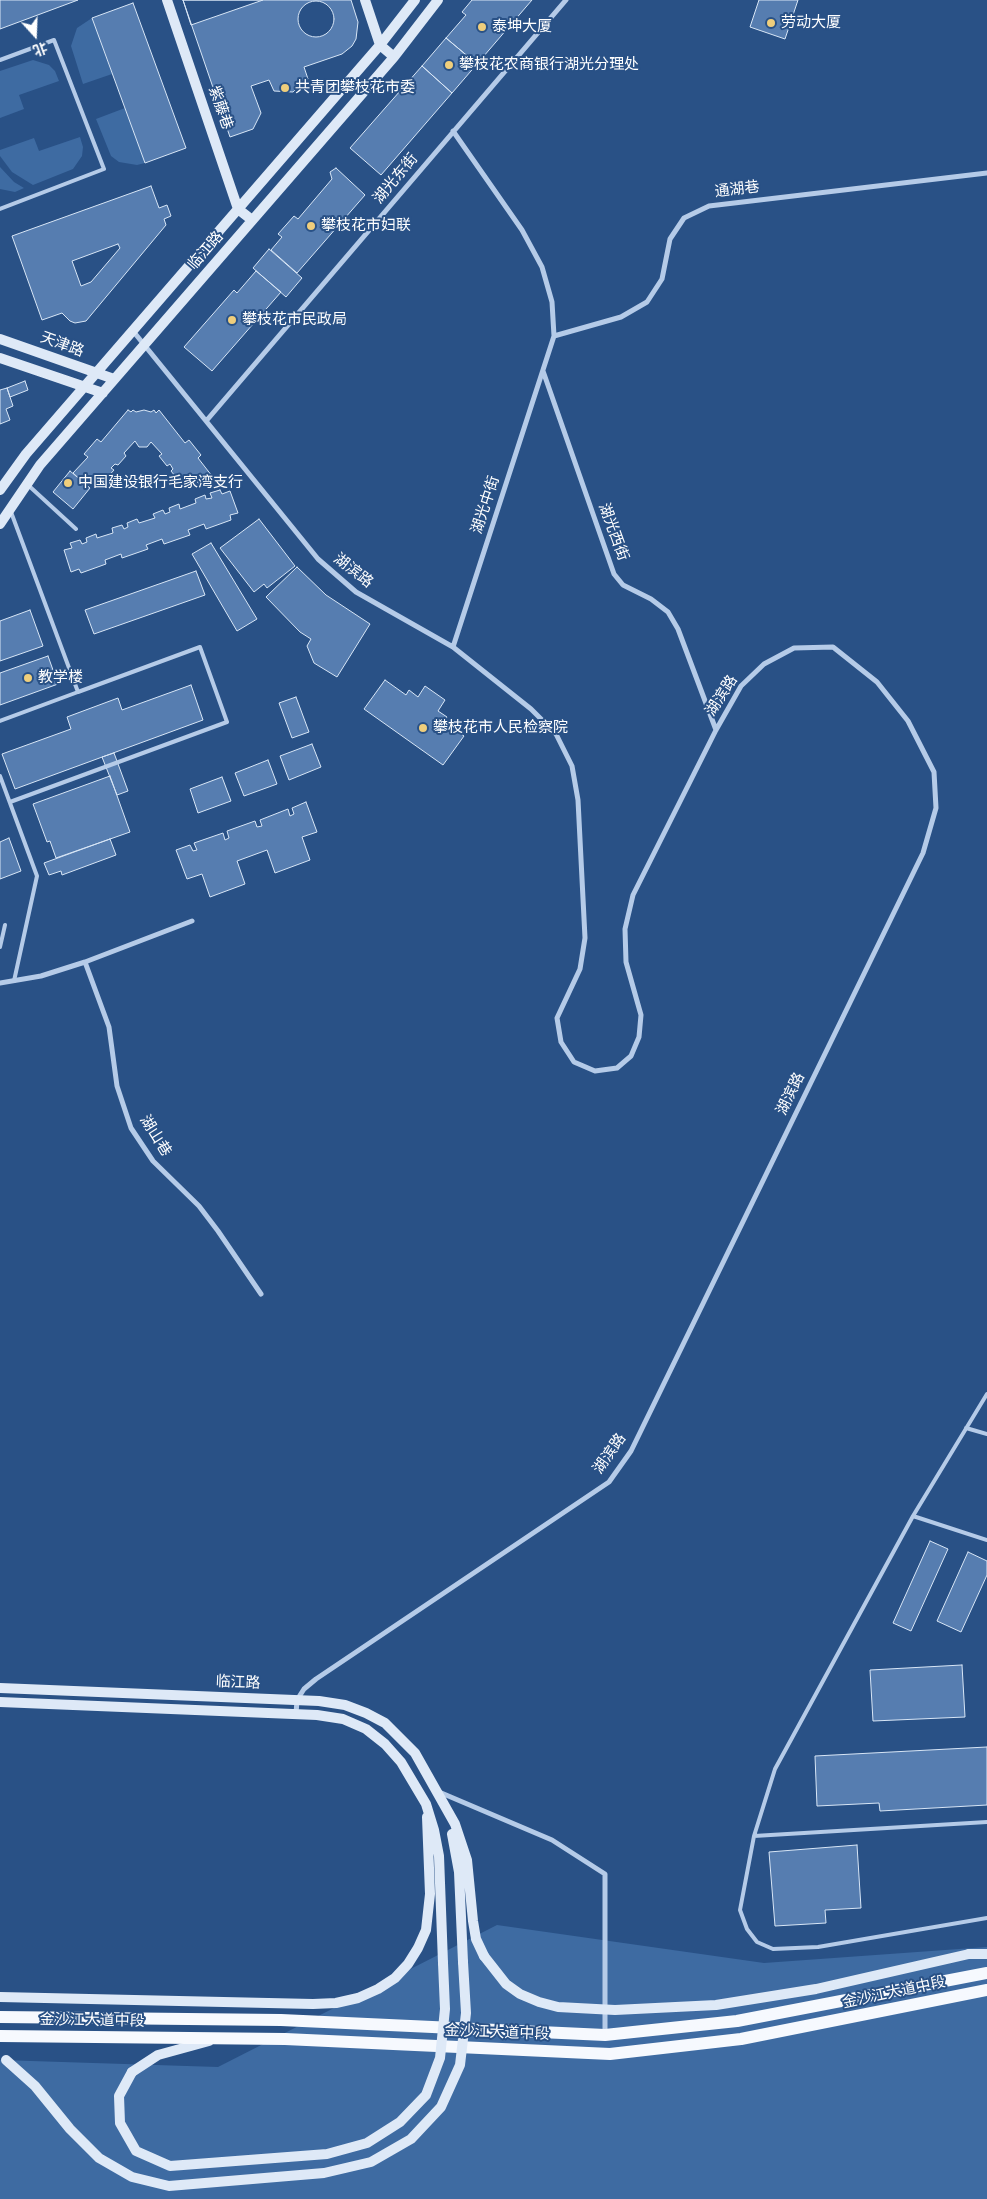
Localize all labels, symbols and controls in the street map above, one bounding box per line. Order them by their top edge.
north arrow [10,10,60,60]
place label: 劳动大厦 [781,14,841,32]
marker: 劳动大厦 [765,17,777,29]
place label: 泰坤大厦 [492,18,552,36]
marker: 泰坤大厦 [476,21,488,33]
text: 北 [31,39,49,59]
place label: 攀枝花农商银行湖光分理处 [459,56,639,74]
marker: 攀枝花农商银行湖光分理处 [443,59,455,71]
place label: 共青团攀枝花市委 [295,79,415,97]
marker: 共青团攀枝花市委 [279,82,291,94]
street label: 紫藤巷 [204,84,236,132]
street label: 湖光东街 [370,150,422,208]
street label: 通湖巷 [714,178,760,202]
place label: 攀枝花市妇联 [321,217,411,235]
marker: 攀枝花市妇联 [305,220,317,232]
street label: 临江路 [184,228,228,274]
place label: 攀枝花市民政局 [242,311,347,329]
marker: 攀枝花市民政局 [226,314,238,326]
street label: 天津路 [38,329,86,361]
place label: 中国建设银行毛家湾支行 [78,474,243,492]
street label: 湖光中街 [468,474,504,536]
marker: 中国建设银行毛家湾支行 [62,477,74,489]
street label: 湖光西街 [594,501,632,563]
street label: 湖滨路 [330,550,376,592]
place label: 教学楼 [38,669,83,687]
marker: 教学楼 [22,672,34,684]
street label: 湖滨路 [702,672,742,720]
place label: 攀枝花市人民检察院 [433,719,568,737]
marker: 攀枝花市人民检察院 [417,722,429,734]
street label: 湖滨路 [773,1070,809,1118]
street label: 湖山巷 [135,1112,175,1160]
street label: 湖滨路 [590,1430,630,1478]
street label: 临江路 [215,1673,261,1693]
street label: 金沙江大道中段 [841,1973,947,2013]
street label: 金沙江大道中段 [39,2011,145,2031]
street label: 金沙江大道中段 [444,2022,550,2044]

